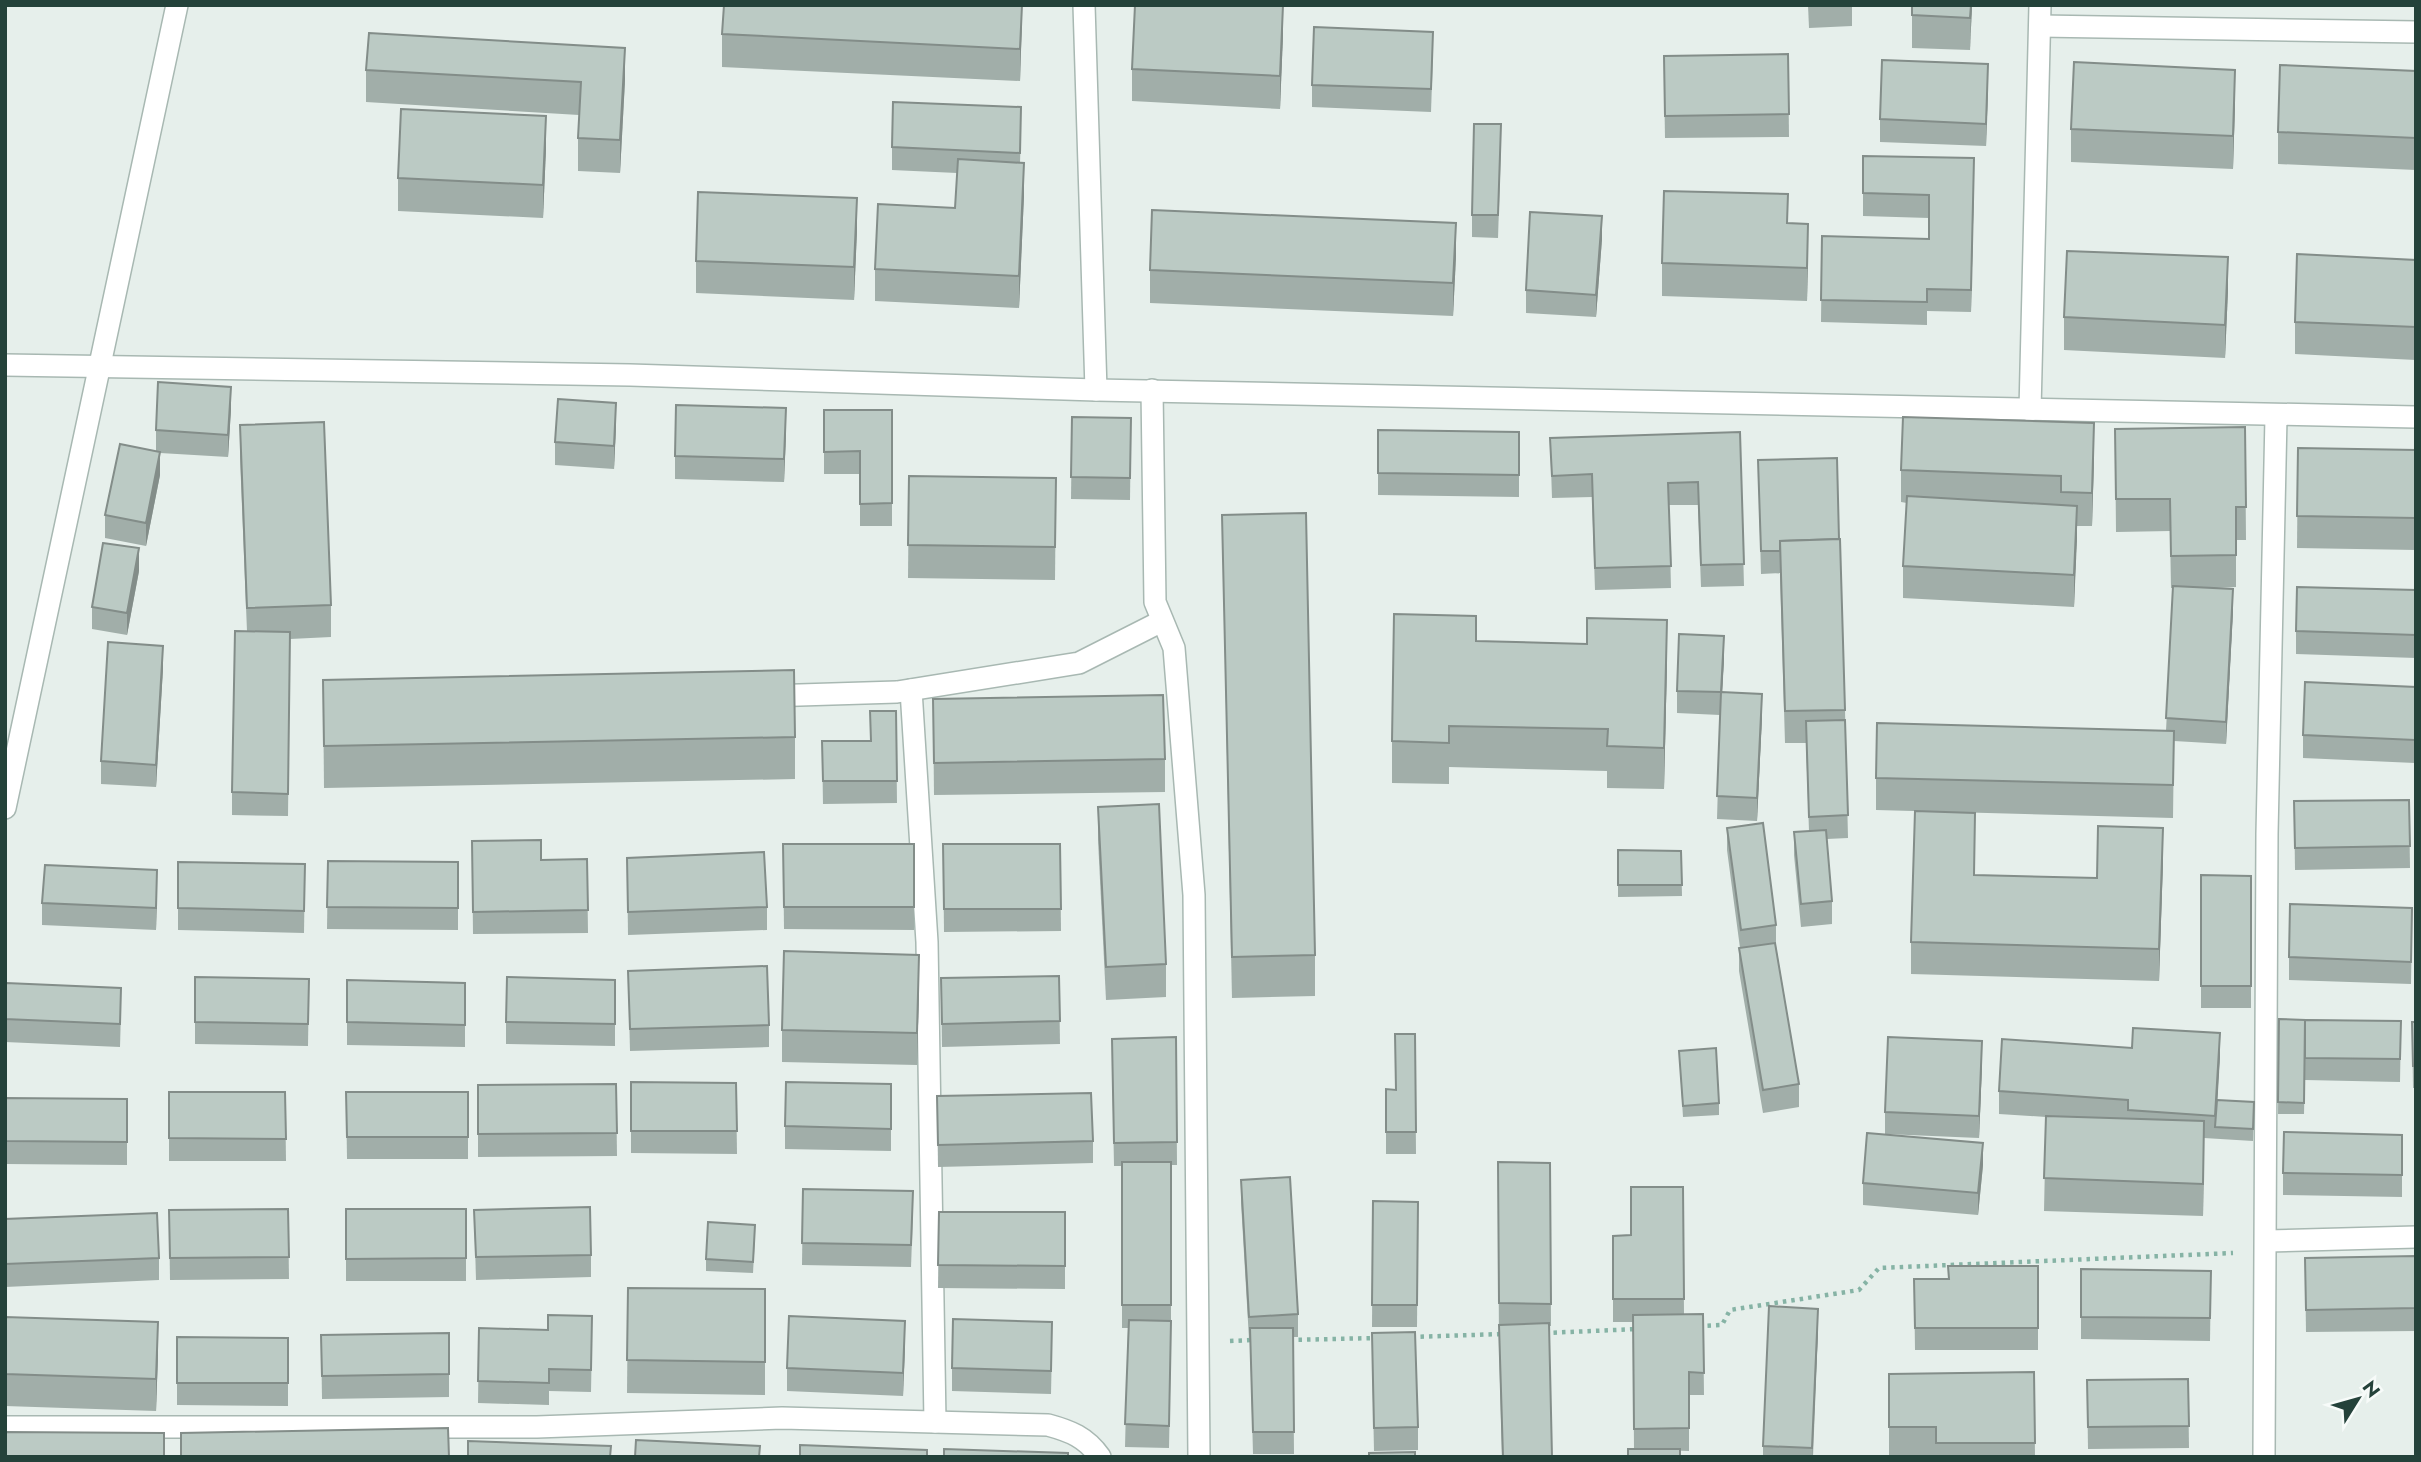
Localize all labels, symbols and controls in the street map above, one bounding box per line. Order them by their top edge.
north arrow [2323,1364,2393,1434]
text: N [2356,1375,2387,1403]

